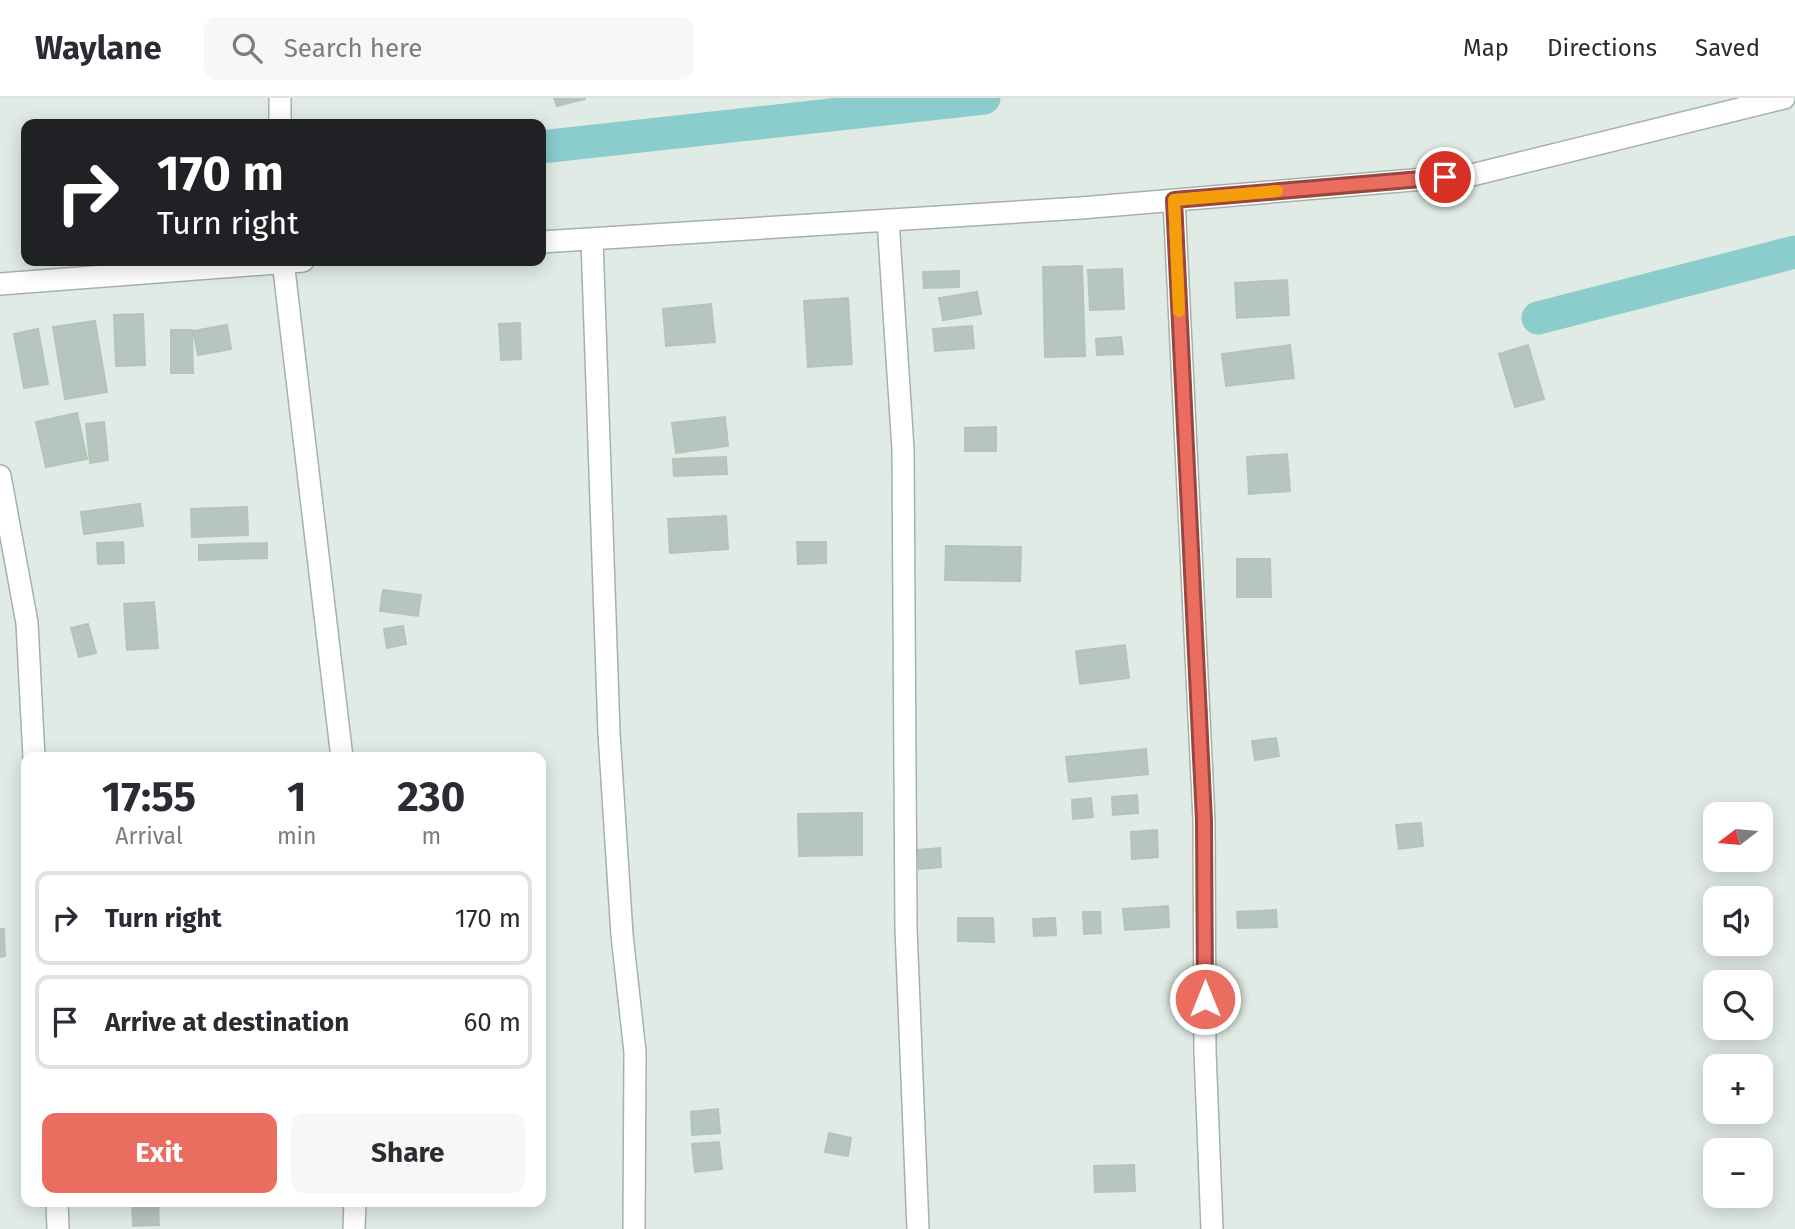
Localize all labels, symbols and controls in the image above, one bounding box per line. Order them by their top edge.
search box [204,17,694,80]
text: Waylane [35,28,162,68]
icon: search [228,29,266,67]
text: Search here [284,33,423,64]
text: Map [1463,34,1509,62]
text: Directions [1547,34,1657,62]
text: Saved [1695,34,1760,62]
text: 170 m [157,144,284,203]
icon: right [42,147,133,238]
pin [1415,147,1475,207]
icon: arrive [1426,158,1464,196]
text: Turn right [157,204,299,242]
text: 17:55 [102,772,196,822]
text: 1 [287,772,306,822]
text: 230 [397,772,465,822]
north arrow [1703,802,1773,872]
map controls [1703,802,1773,1208]
text: Arrival [115,822,183,850]
text: min [277,822,317,850]
text: m [421,822,441,850]
button: sound [1703,886,1773,956]
icon: right [46,899,84,937]
text: Turn right [105,903,222,934]
text: 170 m [455,903,521,934]
position arrow [1168,962,1242,1036]
button: search [1703,970,1773,1040]
icon: arrive [46,1003,84,1041]
text: Arrive at destination [105,1007,349,1038]
text: 60 m [463,1007,521,1038]
button: + [1703,1054,1773,1124]
button: Exit [42,1113,277,1193]
button: Share [291,1113,525,1193]
button: − [1703,1138,1773,1208]

